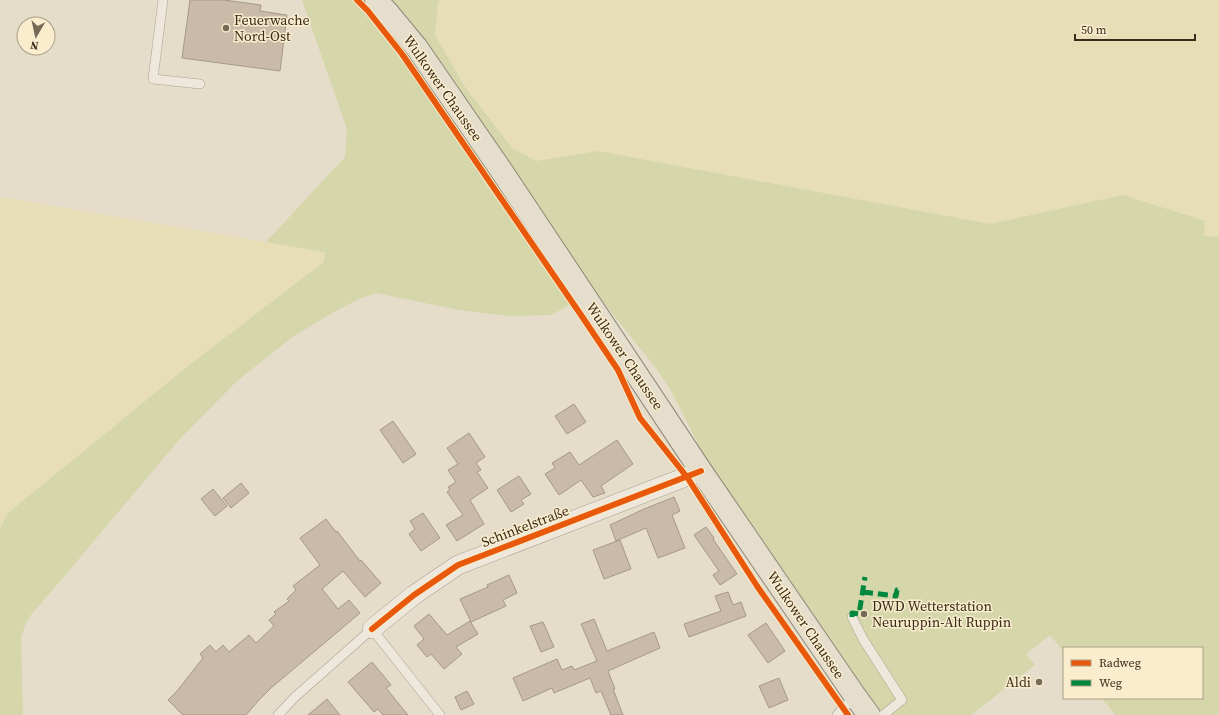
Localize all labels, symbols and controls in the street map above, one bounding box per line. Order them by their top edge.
place label: Feuerwache Nord-Ost [234,10,310,46]
north arrow [16,16,56,56]
scale bar [1075,16,1195,42]
text: 50 m [1081,22,1107,38]
marker: Feuerwache Nord-Ost [221,23,231,33]
street label: Wulkower Chaussee [399,31,487,145]
text: N [29,37,40,53]
street label: Wulkower Chaussee [582,298,668,414]
street label: Schinkelstraße [478,500,572,552]
street label: Wulkower Chaussee [763,567,849,683]
place label: DWD Wetterstation Neuruppin-Alt Ruppin [872,596,1012,632]
marker: DWD Wetterstation Neuruppin-Alt Ruppin [859,609,869,619]
legend [1063,647,1203,699]
text: Radweg [1099,655,1141,671]
place label: Aldi [1005,672,1031,692]
text: Weg [1099,675,1122,691]
marker: Aldi [1034,677,1044,687]

